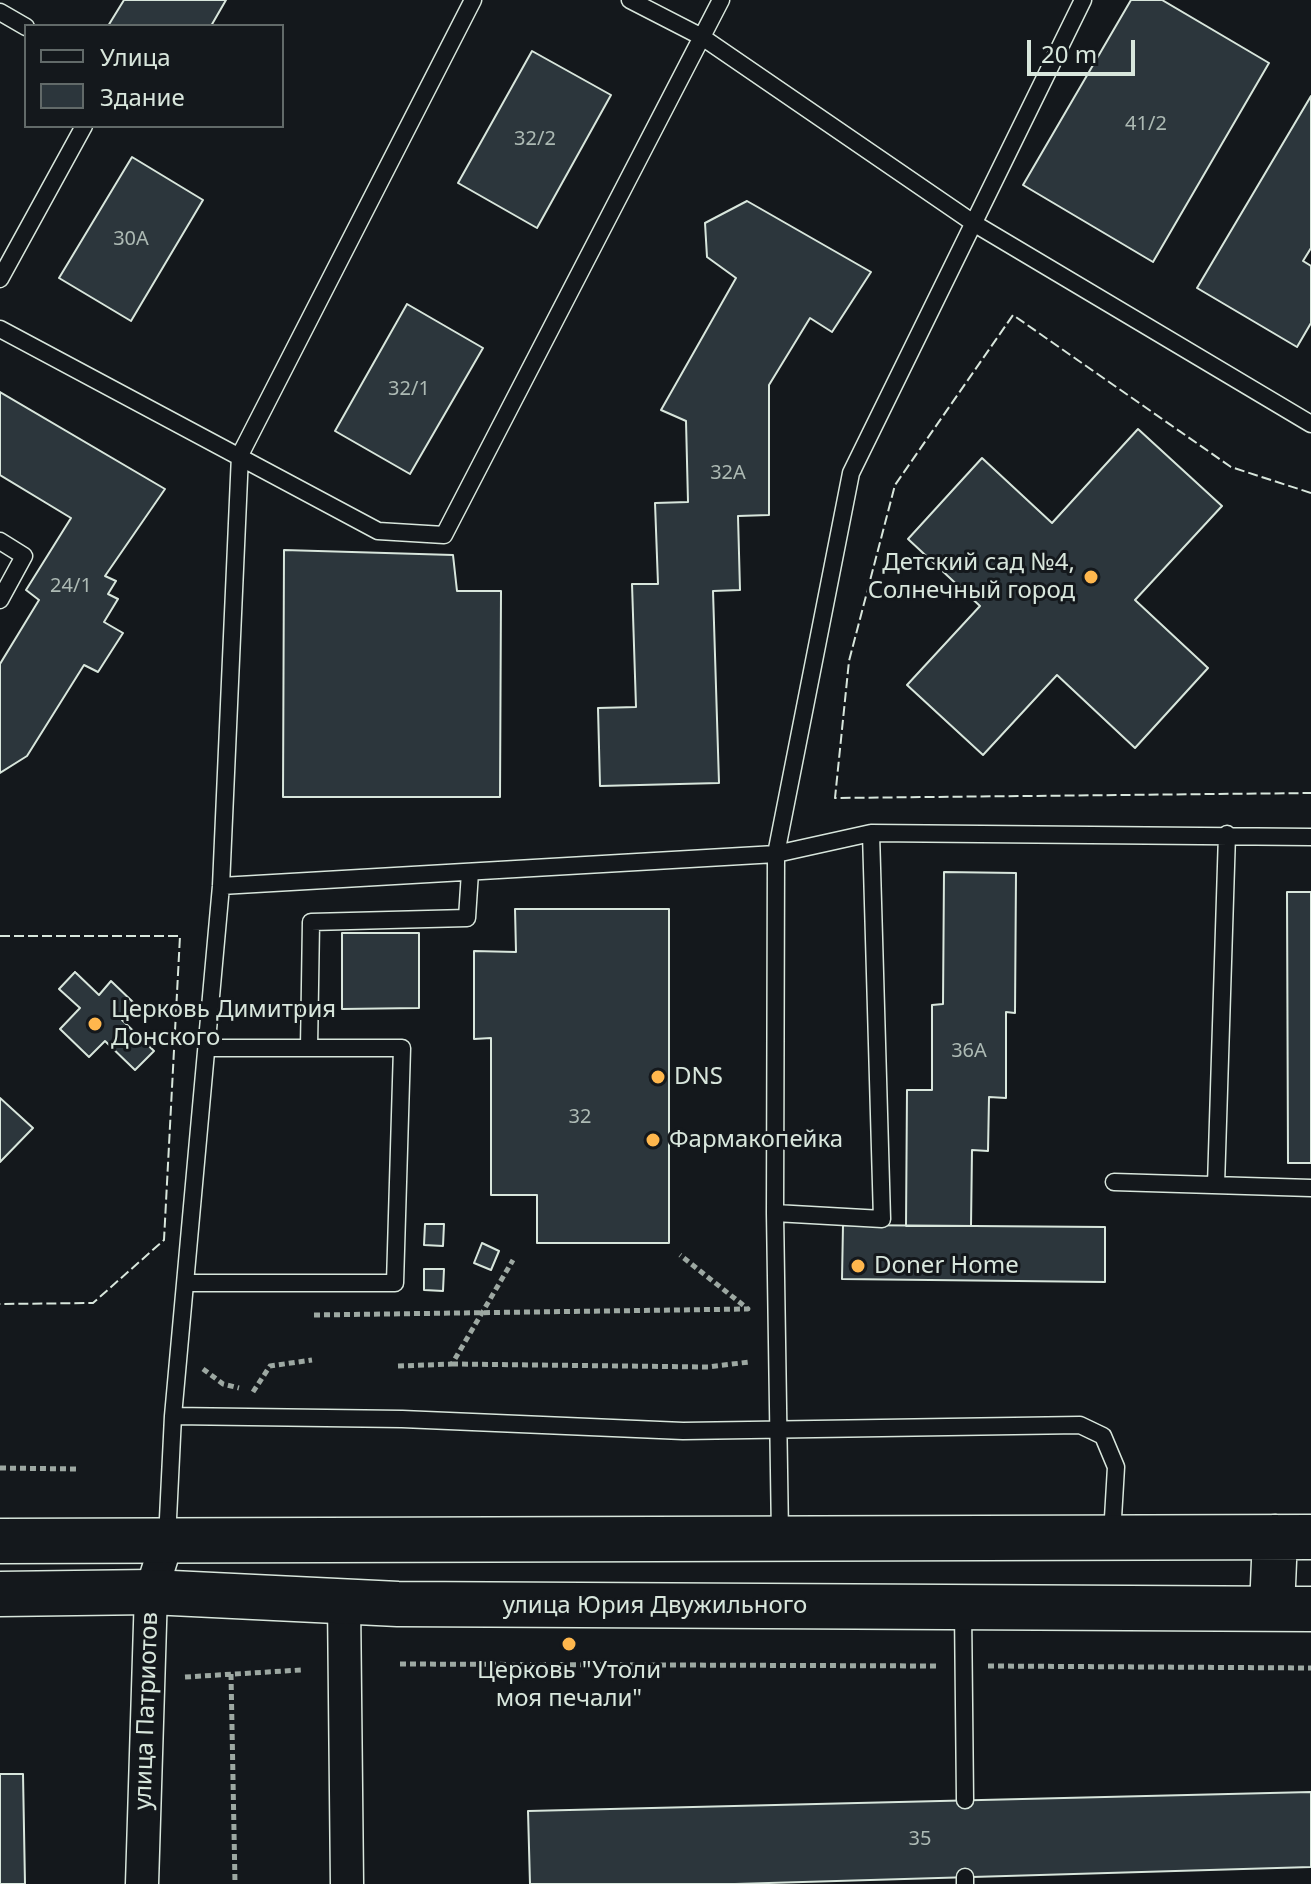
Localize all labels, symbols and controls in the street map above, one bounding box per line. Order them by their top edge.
legend [24,24,284,128]
scale bar [1031,24,1139,74]
text: 20 m [1041,37,1097,70]
text: Улица [100,40,171,73]
text: Здание [100,80,185,113]
house number: 41/2 [1125,112,1167,136]
house number: 32/2 [514,127,556,151]
house number: 30А [113,227,149,251]
house number: 32/1 [388,377,430,401]
house number: 32А [710,461,746,485]
place label: Детский сад №4, Солнечный город [868,549,1075,605]
marker: Детский сад №4, Солнечный город [1082,568,1100,586]
house number: 24/1 [50,574,92,598]
place label: Церковь Димитрия Донского [111,996,336,1052]
marker: Церковь Димитрия Донского [86,1015,104,1033]
house number: 36А [951,1039,987,1063]
place label: DNS [674,1063,723,1091]
marker: DNS [649,1068,667,1086]
house number: 32 [569,1105,591,1129]
place label: Фармакопейка [669,1126,843,1154]
marker: Фармакопейка [644,1131,662,1149]
place label: Doner Home [874,1252,1019,1280]
marker: Doner Home [849,1257,867,1275]
street label: улица Юрия Двужильного [503,1592,807,1620]
street label: улица Патриотов [129,1611,165,1811]
marker: Церковь "Утоли моя печали" [560,1635,578,1653]
place label: Церковь "Утоли моя печали" [477,1657,661,1713]
house number: 35 [909,1827,931,1851]

